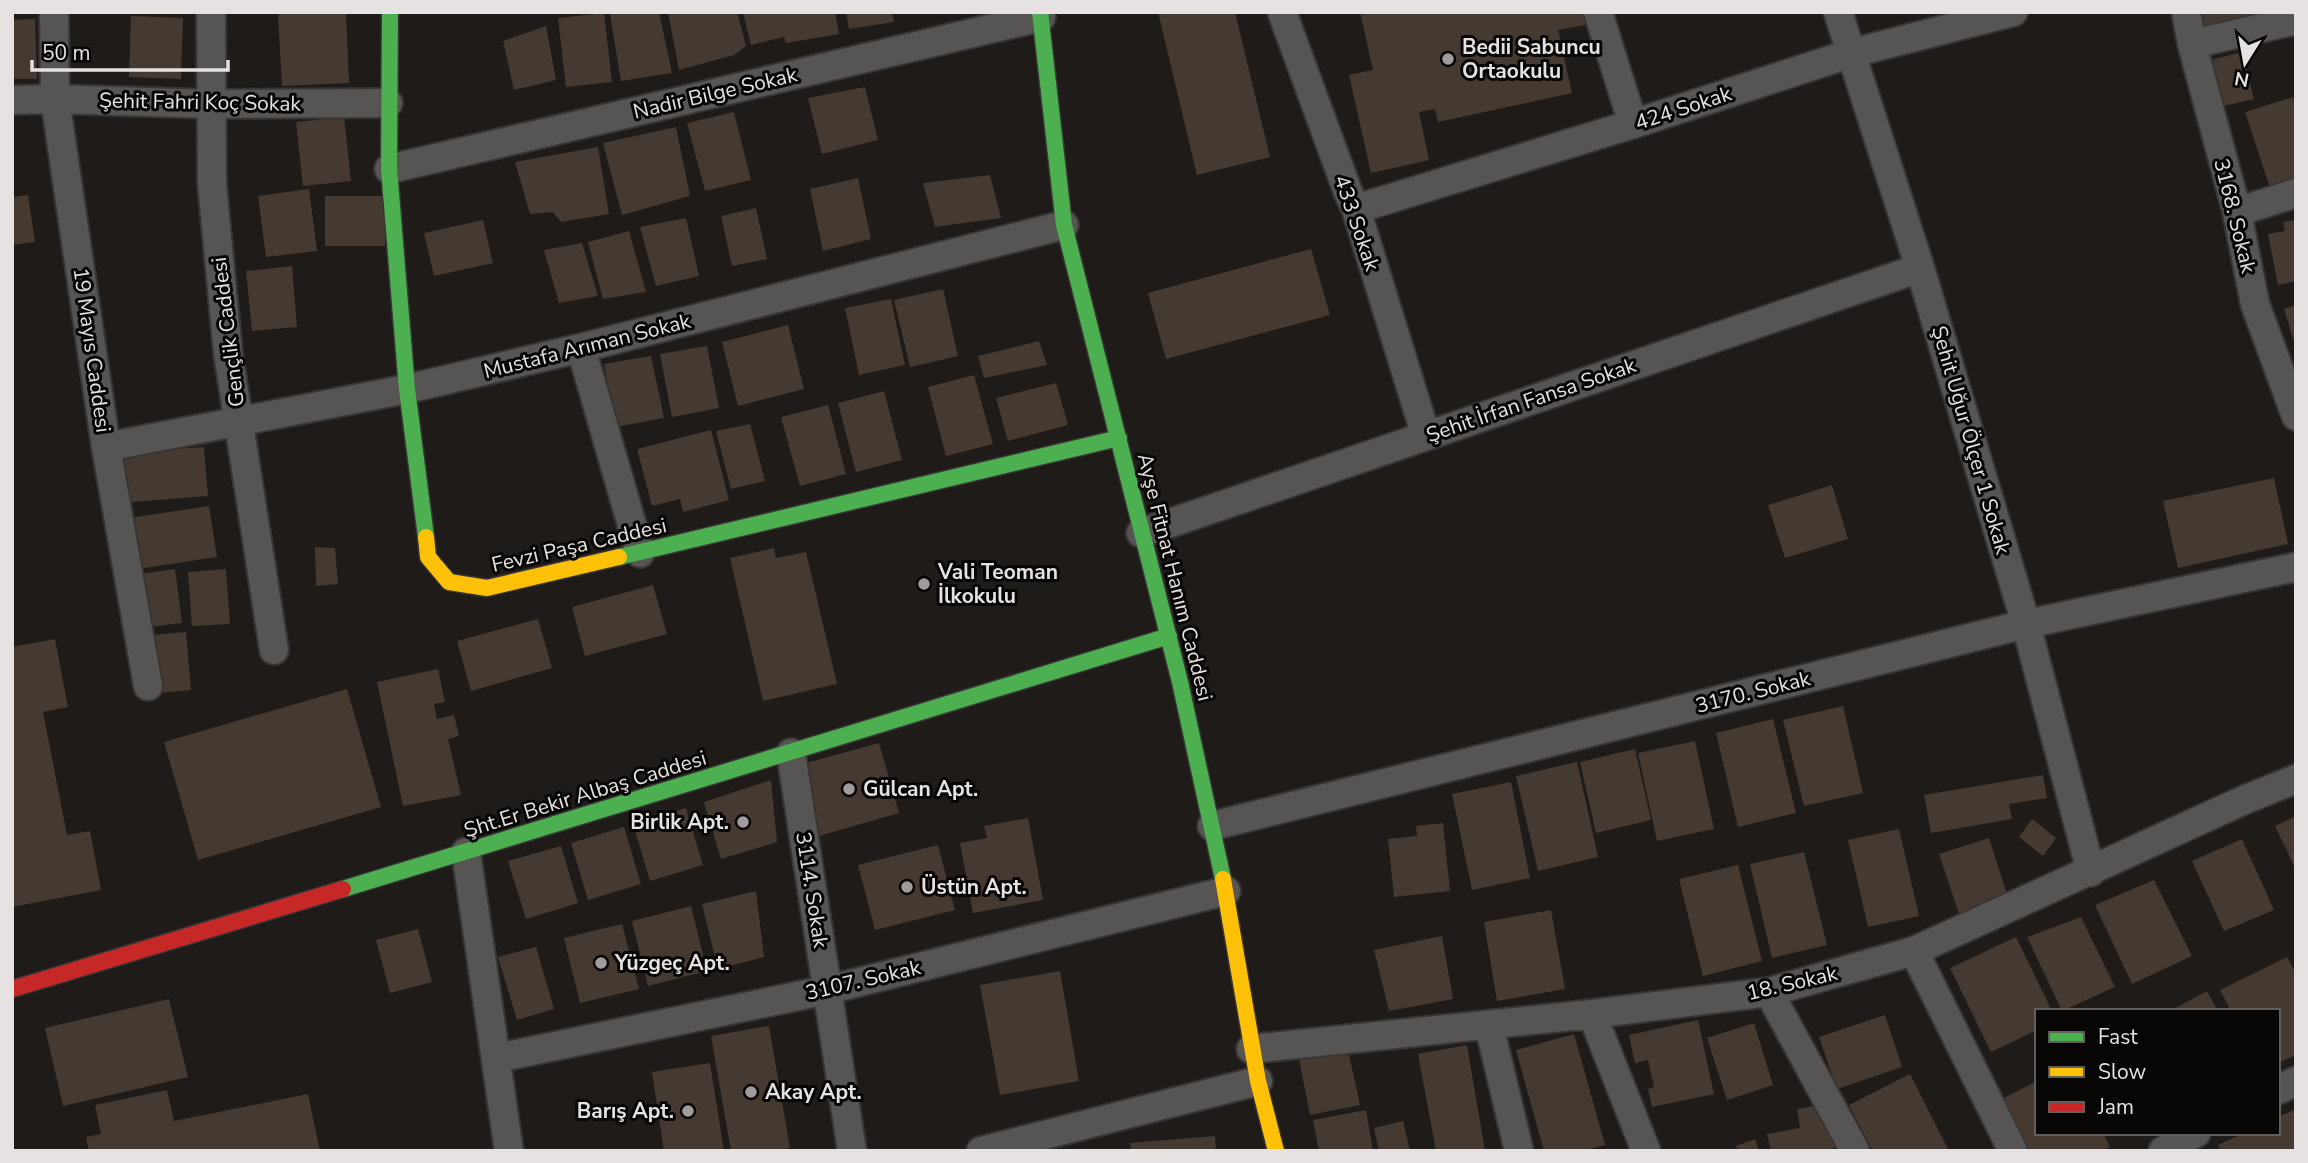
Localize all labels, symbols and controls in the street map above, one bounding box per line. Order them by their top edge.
scale bar [32,28,228,72]
north arrow [2210,28,2280,98]
place label: Bedii Sabuncu Ortaokulu [1462,33,1601,85]
text: 50 m [42,39,91,67]
marker: Bedii Sabuncu Ortaokulu [1440,51,1456,67]
street label: Nadir Bilge Sokak [630,60,800,125]
text: N [2232,65,2251,93]
street label: 424 Sokak [1631,79,1735,137]
street label: Şehit Fahri Koç Sokak [99,86,302,118]
street label: 3168. Sokak [2207,156,2263,277]
street label: 433 Sokak [1328,171,1387,275]
street label: Gençlik Caddesi [205,256,251,408]
street label: 19 Mayıs Caddesi [67,266,117,434]
street label: Mustafa Arıman Sokak [481,307,694,385]
street label: Şehit Uğur Ölçer 1 Sokak [1925,323,2017,558]
street label: Şehit İrfan Fansa Sokak [1423,351,1640,449]
street label: Ayşe Fitnat Hanım Caddesi [1131,450,1219,704]
street label: Fevzi Paşa Caddesi [489,511,669,579]
place label: Vali Teoman İlkokulu [937,558,1058,610]
marker: Vali Teoman İlkokulu [916,576,932,592]
street label: 3170. Sokak [1693,664,1814,720]
street label: Şht.Er Bekir Albaş Caddesi [460,744,710,844]
place label: Gülcan Apt. [863,775,978,803]
marker: Gülcan Apt. [841,781,857,797]
place label: Birlik Apt. [630,808,729,836]
marker: Birlik Apt. [735,814,751,830]
street label: 3114. Sokak [789,830,835,951]
place label: Üstün Apt. [921,873,1027,901]
marker: Üstün Apt. [899,879,915,895]
place label: Yüzgeç Apt. [614,949,730,977]
street label: 3107. Sokak [803,953,924,1007]
marker: Yüzgeç Apt. [593,955,609,971]
street label: 18. Sokak [1744,959,1840,1007]
legend [2035,1009,2280,1135]
text: Fast [2098,1023,2138,1051]
text: Slow [2098,1058,2147,1086]
place label: Akay Apt. [765,1078,862,1106]
marker: Akay Apt. [743,1084,759,1100]
text: Jam [2097,1093,2134,1121]
place label: Barış Apt. [577,1097,674,1125]
marker: Barış Apt. [680,1103,696,1119]

